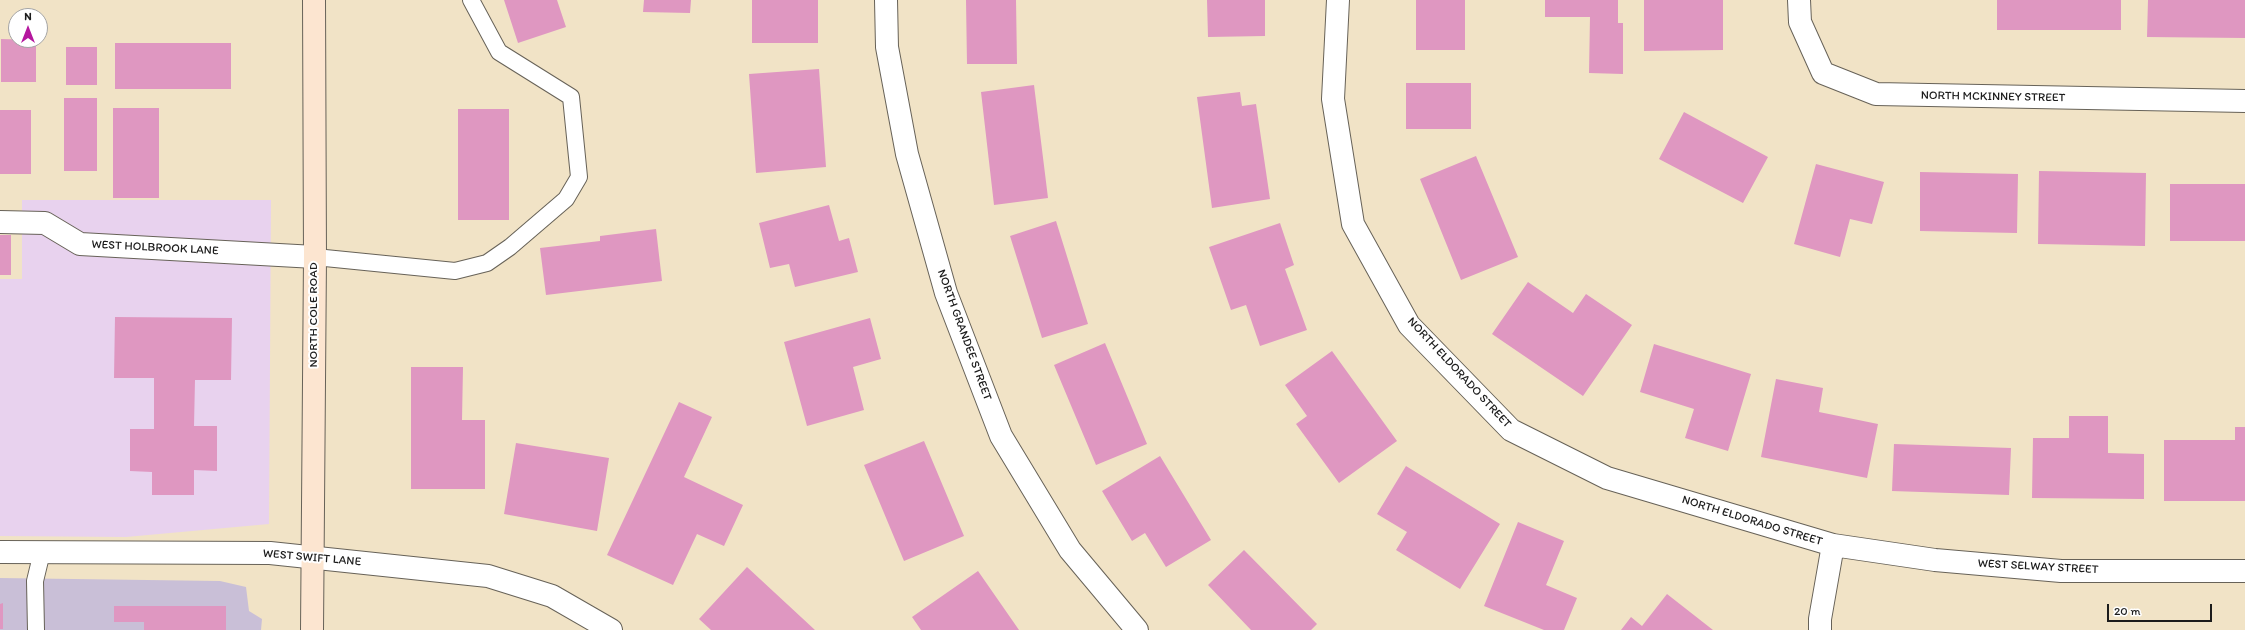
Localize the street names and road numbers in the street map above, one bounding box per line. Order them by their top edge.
street label: NORTH MCKINNEY STREET [1921,89,2065,105]
street label: WEST HOLBROOK LANE [91,237,219,259]
street label: NORTH COLE ROAD [307,262,321,368]
street label: NORTH GRANDEE STREET [934,267,994,403]
street label: NORTH ELDORADO STREET [1404,315,1514,431]
street label: NORTH ELDORADO STREET [1680,493,1824,549]
street label: WEST SWIFT LANE [262,547,362,569]
street label: WEST SELWAY STREET [1977,557,2099,577]

